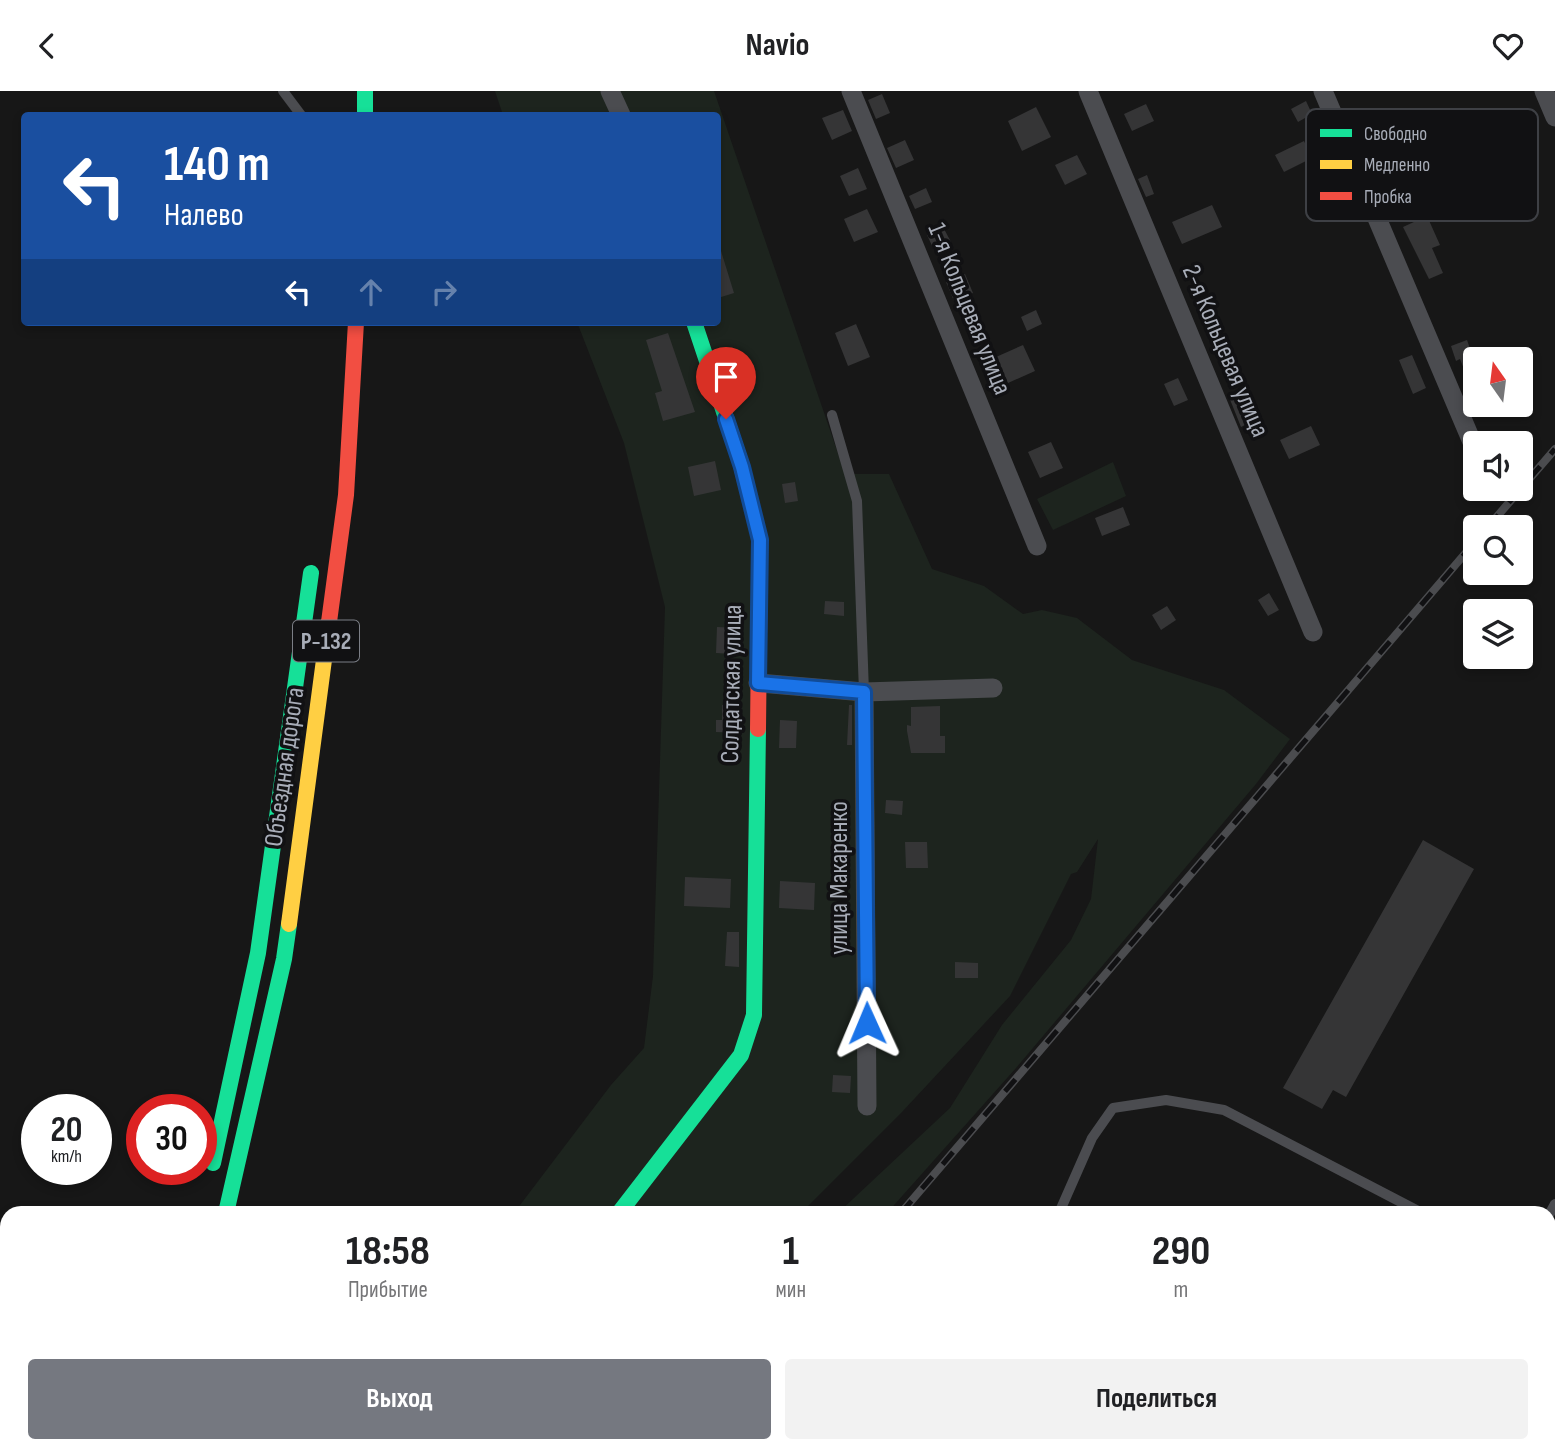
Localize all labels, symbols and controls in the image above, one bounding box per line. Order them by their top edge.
text: Navio [746,26,809,65]
icon: back [28,27,66,65]
icon: heart [1489,27,1527,65]
legend [1306,109,1538,221]
text: Свободно [1364,123,1427,146]
text: 140 m [164,136,270,195]
icon: left [49,140,140,231]
text: Медленно [1364,154,1430,177]
text: Пробка [1364,186,1412,209]
text: Налево [164,196,244,235]
street label: 1-я Кольцевая улица [920,219,1018,399]
street label: 2-я Кольцевая улица [1175,260,1275,442]
icon: left [279,273,317,311]
icon: ahead [352,273,390,311]
icon: right [425,273,463,311]
pin [696,347,756,419]
north arrow [1463,347,1533,417]
map controls [1463,347,1533,669]
icon: arrive [707,358,745,396]
button: sound [1463,431,1533,501]
button: search [1463,515,1533,585]
button: layers [1463,599,1533,669]
street label: Солдатская улица [715,604,749,764]
road number: Р-132 [293,621,359,661]
street label: Объездная дорога [258,685,312,849]
street label: улица Макаренко [824,801,855,955]
position arrow [830,986,904,1060]
speed limit sign: 30 [126,1094,217,1185]
text: 20 [51,1109,83,1152]
text: km/h [51,1146,82,1167]
text: 18:58 [346,1226,430,1277]
text: 1 [783,1226,799,1277]
text: 290 [1152,1226,1210,1277]
text: Прибытие [348,1276,428,1304]
text: мин [776,1276,806,1304]
text: m [1174,1276,1188,1304]
button: Выход [28,1359,771,1439]
button: Поделиться [785,1359,1528,1439]

